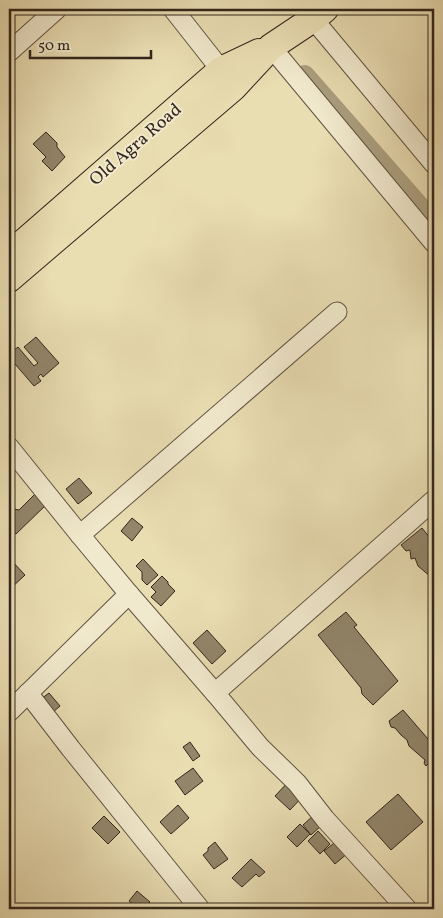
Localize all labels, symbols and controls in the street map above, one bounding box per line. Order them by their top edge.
scale bar [30,28,151,60]
text: 50 m [38,36,70,57]
street label: Old Agra Road [84,98,188,192]

